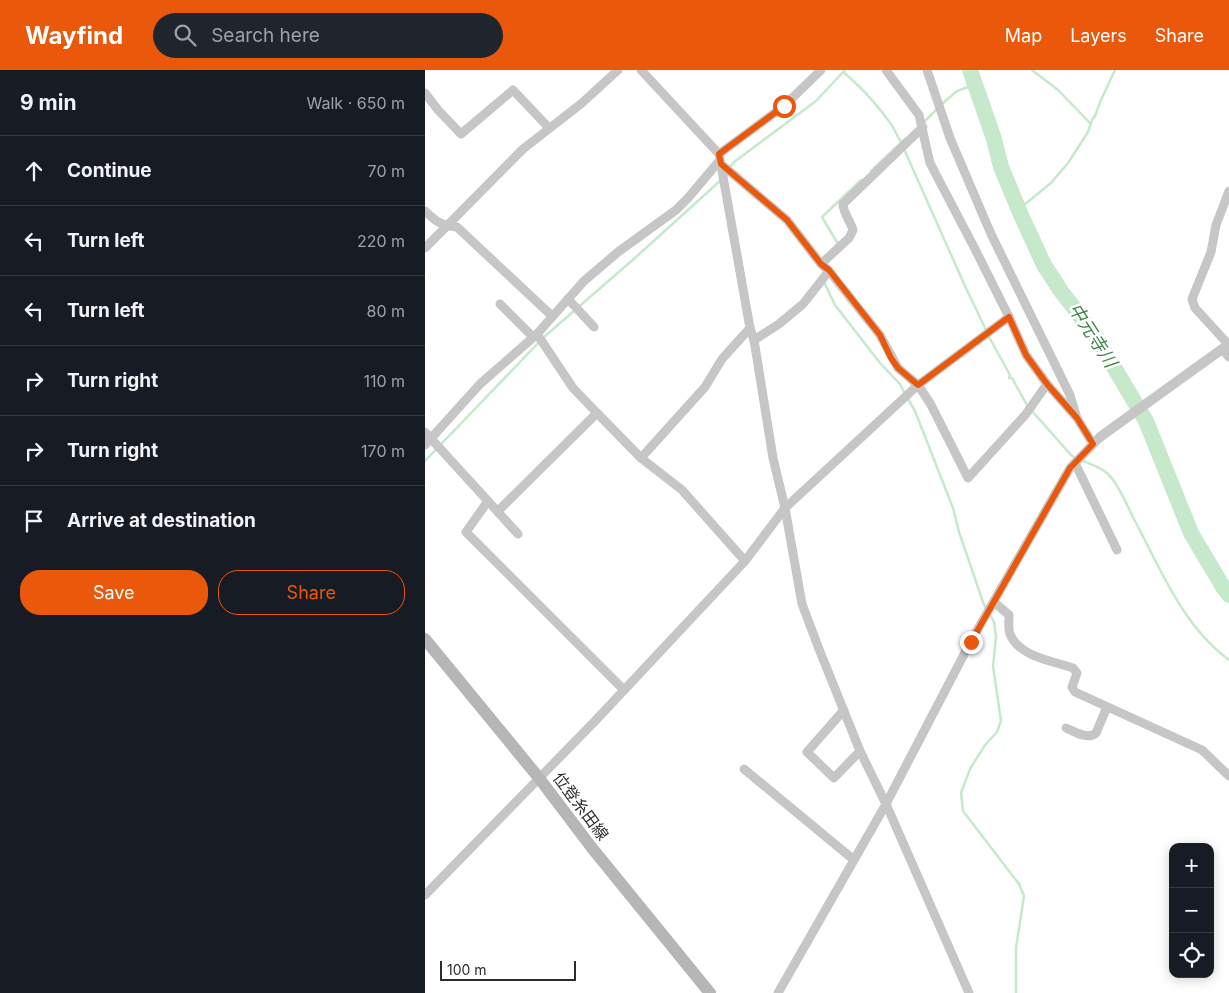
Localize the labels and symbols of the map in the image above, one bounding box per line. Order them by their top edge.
route start [773,95,796,118]
water label: 中元寺川 [1065,299,1123,373]
route end [960,631,983,654]
street label: 位登糸田線 [549,768,613,844]
scale bar [440,958,576,981]

